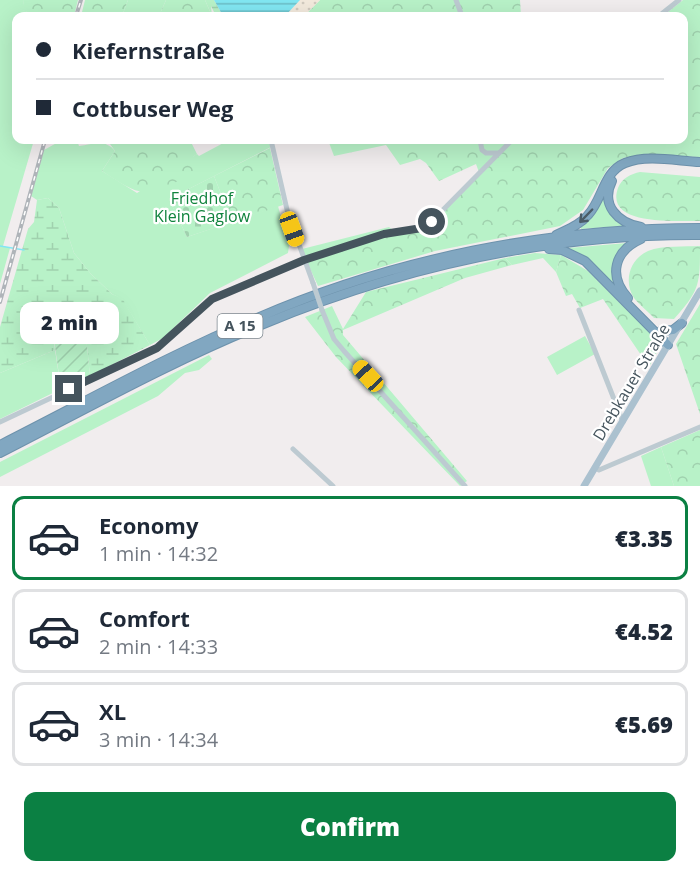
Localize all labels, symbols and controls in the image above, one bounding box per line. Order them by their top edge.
text: Kiefernstraße [72,35,225,65]
text: Cottbuser Weg [72,93,233,123]
park label: Friedhof Klein Gaglow [154,187,251,227]
route start [418,208,445,235]
one-way arrow [579,208,594,223]
car [277,209,307,249]
callout: 2 min [20,302,118,344]
text: 2 min [41,309,98,336]
road number: A 15 [218,314,262,338]
street label: Drebkauer Straße [587,320,675,444]
car [349,357,387,395]
route end [55,375,82,402]
text: Economy [99,510,198,540]
icon: car [27,511,81,565]
text: €3.35 [615,523,673,553]
text: 1 min · 14:32 [99,540,218,567]
text: Comfort [99,603,190,633]
icon: car [27,604,81,658]
text: €4.52 [615,616,673,646]
text: 2 min · 14:33 [99,633,218,660]
text: XL [99,696,126,726]
icon: car [27,697,81,751]
text: €5.69 [615,709,673,739]
text: 3 min · 14:34 [99,726,218,753]
button: Confirm [24,792,676,861]

